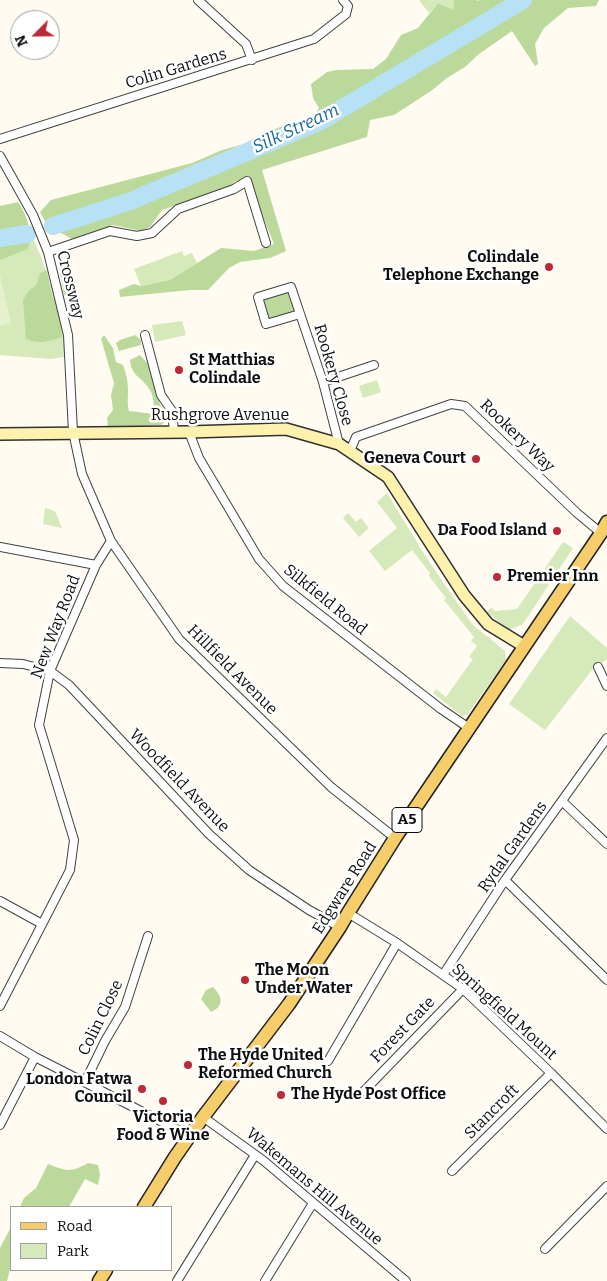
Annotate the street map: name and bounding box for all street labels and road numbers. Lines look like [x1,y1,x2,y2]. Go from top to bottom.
street label: Colin Gardens [123,44,229,94]
street label: Crossway [52,249,88,321]
street label: Rookery Close [309,322,357,428]
street label: Rookery Way [476,396,558,476]
street label: Rushgrove Avenue [151,406,289,426]
street label: Silkfield Road [280,561,370,639]
street label: New Way Road [27,572,85,682]
street label: Hillfield Avenue [183,621,281,719]
street label: Woodfield Avenue [125,725,233,837]
street label: Rydal Gardens [474,798,552,896]
road number: A5 [392,808,422,832]
street label: Edgware Road [309,838,381,938]
street label: Springfield Mount [448,960,560,1064]
street label: Colin Close [74,977,128,1059]
street label: Forest Gate [367,993,439,1067]
street label: Stancroft [461,1081,523,1143]
street label: Wakemans Hill Avenue [242,1124,386,1250]

